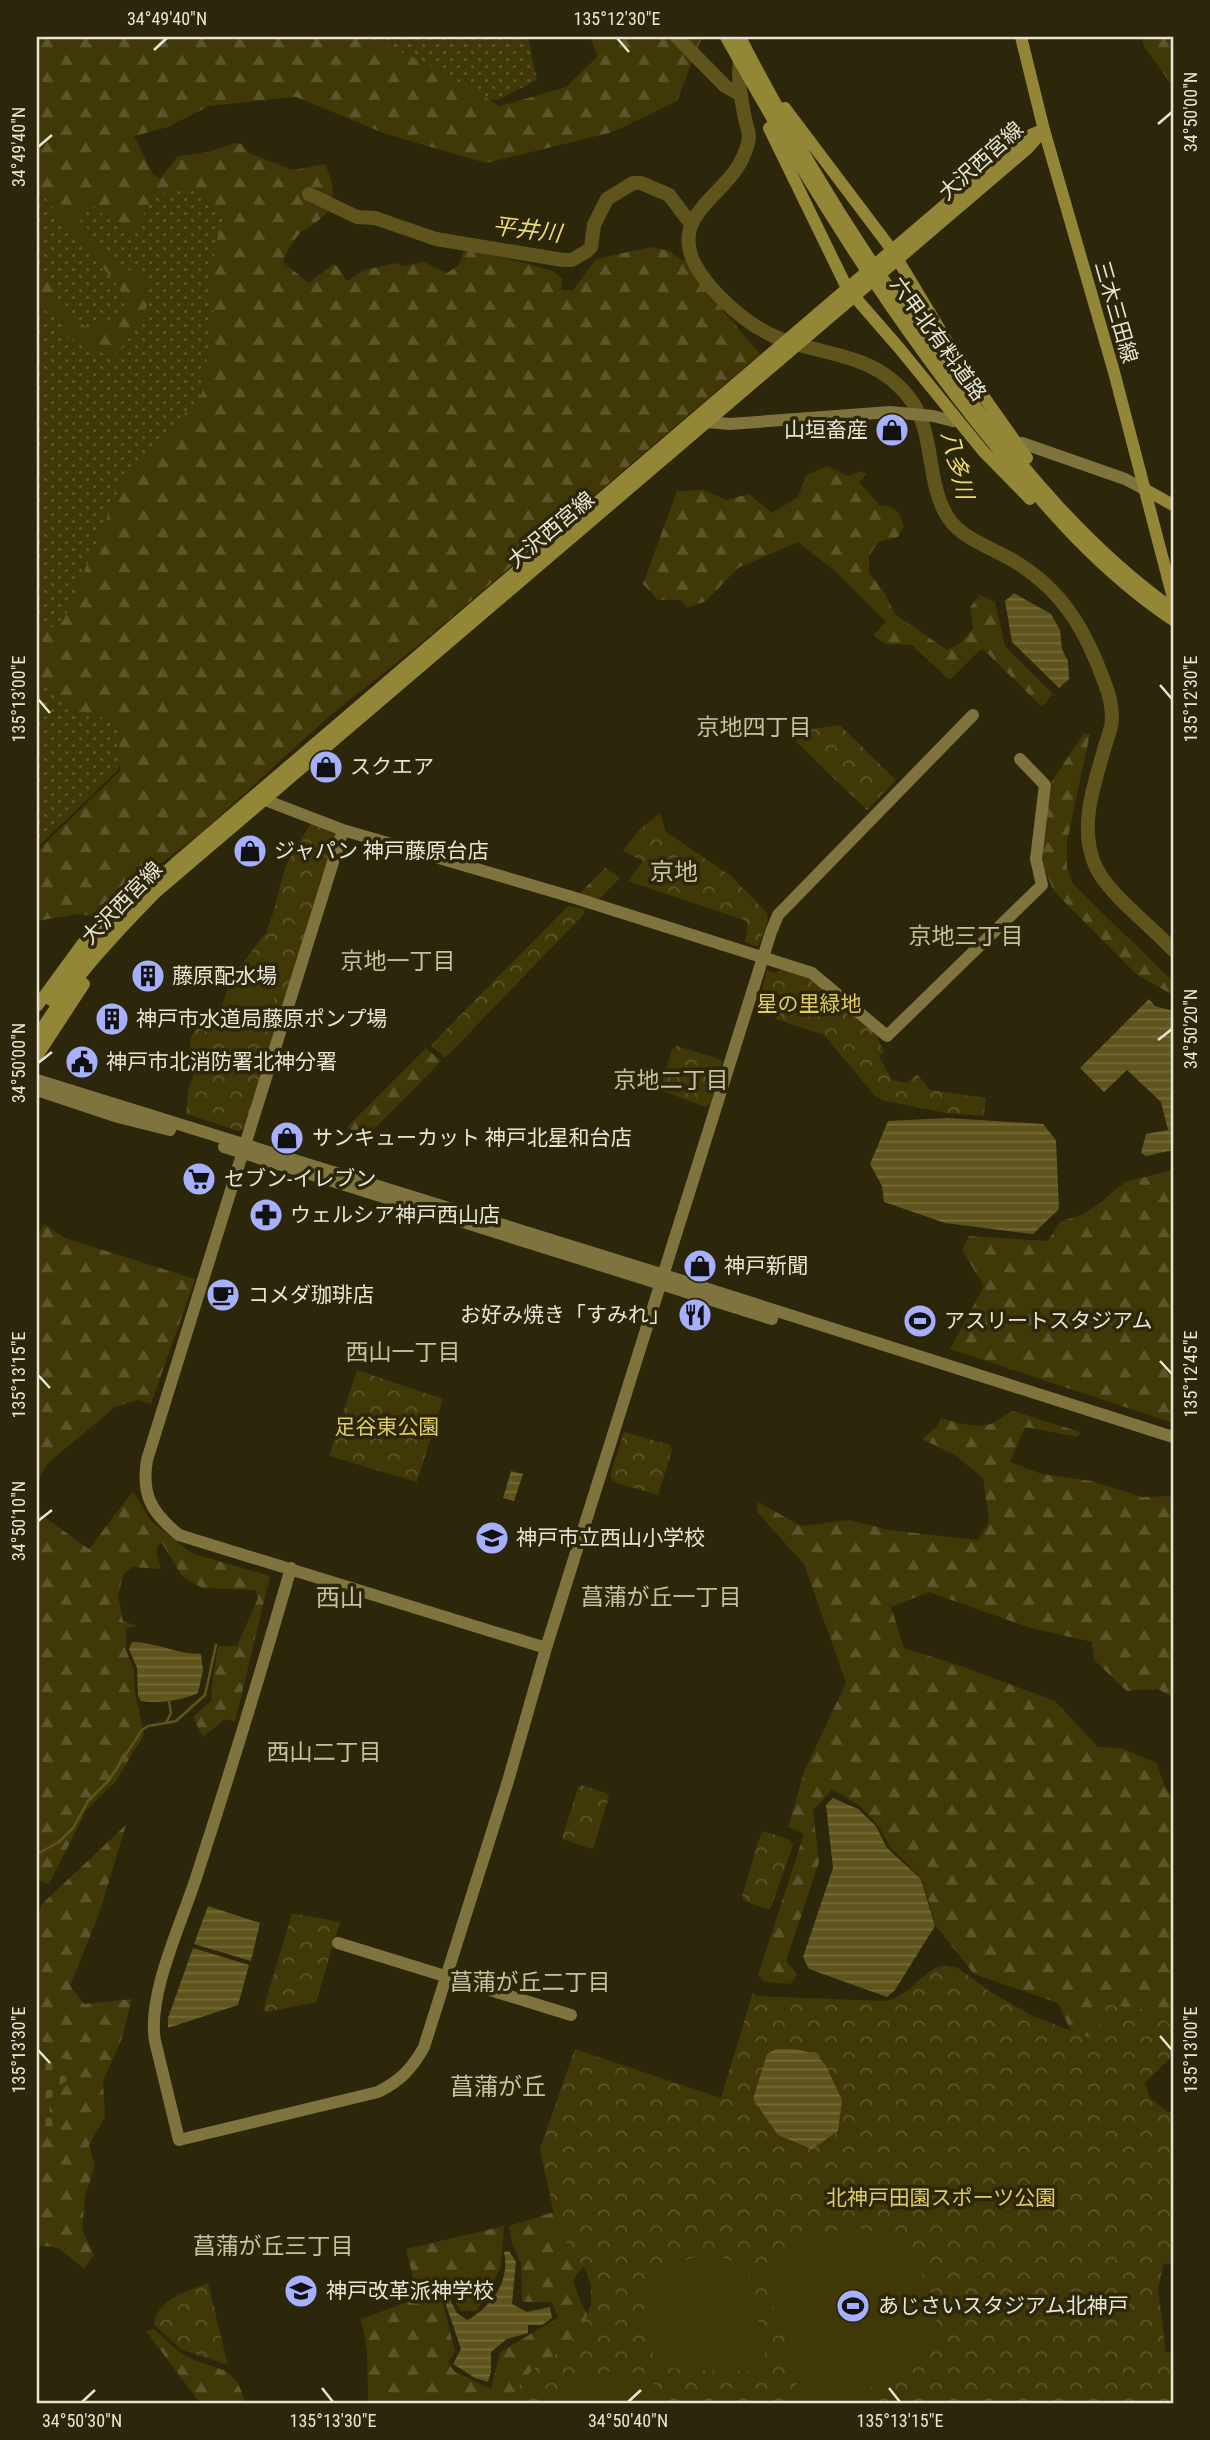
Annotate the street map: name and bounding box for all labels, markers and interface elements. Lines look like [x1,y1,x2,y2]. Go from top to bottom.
text: 34°49'40"N [127,8,207,29]
text: 135°12'30"E [574,8,660,29]
text: 34°50'00"N [1180,72,1201,152]
text: 34°49'40"N [8,107,29,187]
street label: 大沢西宮線 [934,117,1028,205]
water label: 平井川 [491,212,566,248]
street label: 三木三田線 [1090,258,1142,366]
street label: 六甲北有料道路 [885,272,991,406]
shop icon: 山垣畜産 [873,411,911,449]
place label: 山垣畜産 [784,418,868,442]
water label: 八多川 [936,428,979,505]
street label: 大沢西宮線 [503,487,599,573]
text: 135°13'00"E [8,656,29,742]
text: 135°12'30"E [1180,656,1201,742]
district label: 京地四丁目 [697,714,812,741]
shop icon: スクエア [307,748,345,786]
place label: スクエア [350,755,434,779]
shop icon: ジャパン 神戸藤原台店 [231,832,269,870]
place label: ジャパン 神戸藤原台店 [274,839,489,863]
street label: 大沢西宮線 [77,857,167,949]
district label: 京地 [650,858,698,886]
district label: 京地三丁目 [909,923,1024,950]
district label: 京地一丁目 [341,948,456,975]
building icon: 藤原配水場 [129,957,167,995]
place label: 藤原配水場 [172,964,277,988]
text: 34°50'20"N [1180,989,1201,1069]
park label: 星の里緑地 [757,992,862,1016]
building icon: 神戸市水道局藤原ポンプ場 [93,1000,131,1038]
place label: 神戸市水道局藤原ポンプ場 [136,1007,387,1031]
text: 34°50'00"N [8,1023,29,1103]
public building icon: 神戸市北消防署北神分署 [63,1043,101,1081]
place label: 神戸市北消防署北神分署 [106,1050,337,1074]
district label: 京地二丁目 [614,1067,729,1094]
shop icon: サンキューカット 神戸北星和台店 [268,1119,306,1157]
place label: サンキューカット 神戸北星和台店 [312,1126,632,1150]
supermarket icon: セブン-イレブン [180,1160,218,1198]
place label: セブン-イレブン [224,1167,376,1191]
pharmacy icon: ウェルシア神戸西山店 [247,1196,285,1234]
place label: ウェルシア神戸西山店 [290,1203,500,1227]
shop icon: 神戸新聞 [681,1247,719,1285]
place label: 神戸新聞 [724,1254,808,1278]
cafe icon: コメダ珈琲店 [204,1276,242,1314]
place label: コメダ珈琲店 [248,1283,374,1307]
restaurant icon: お好み焼き「すみれ」 [676,1296,714,1334]
sports icon: アスリートスタジアム [901,1302,939,1340]
place label: お好み焼き「すみれ」 [460,1303,670,1327]
place label: アスリートスタジアム [944,1309,1153,1333]
text: 135°12'45"E [1180,1331,1201,1417]
text: 135°13'15"E [8,1332,29,1418]
district label: 西山一丁目 [346,1339,461,1366]
park label: 足谷東公園 [335,1415,440,1439]
text: 34°50'10"N [8,1481,29,1561]
school or university icon: 神戸市立西山小学校 [473,1519,511,1557]
place label: 神戸市立西山小学校 [516,1526,705,1550]
district label: 西山 [316,1584,364,1612]
district label: 菖蒲が丘一丁目 [581,1584,742,1611]
district label: 西山二丁目 [267,1739,382,1766]
district label: 菖蒲が丘二丁目 [450,1969,611,1996]
text: 135°13'30"E [8,2007,29,2093]
text: 135°13'00"E [1180,2007,1201,2093]
district label: 菖蒲が丘 [450,2073,546,2101]
park label: 北神戸田園スポーツ公園 [826,2186,1056,2210]
district label: 菖蒲が丘三丁目 [193,2233,354,2260]
school or university icon: 神戸改革派神学校 [282,2272,320,2310]
place label: 神戸改革派神学校 [326,2279,494,2303]
sports icon: あじさいスタジアム北神戸 [834,2287,872,2325]
place label: あじさいスタジアム北神戸 [878,2294,1129,2318]
text: 34°50'30"N [42,2410,122,2431]
text: 135°13'30"E [290,2410,376,2431]
text: 34°50'40"N [588,2410,668,2431]
text: 135°13'15"E [857,2410,943,2431]

